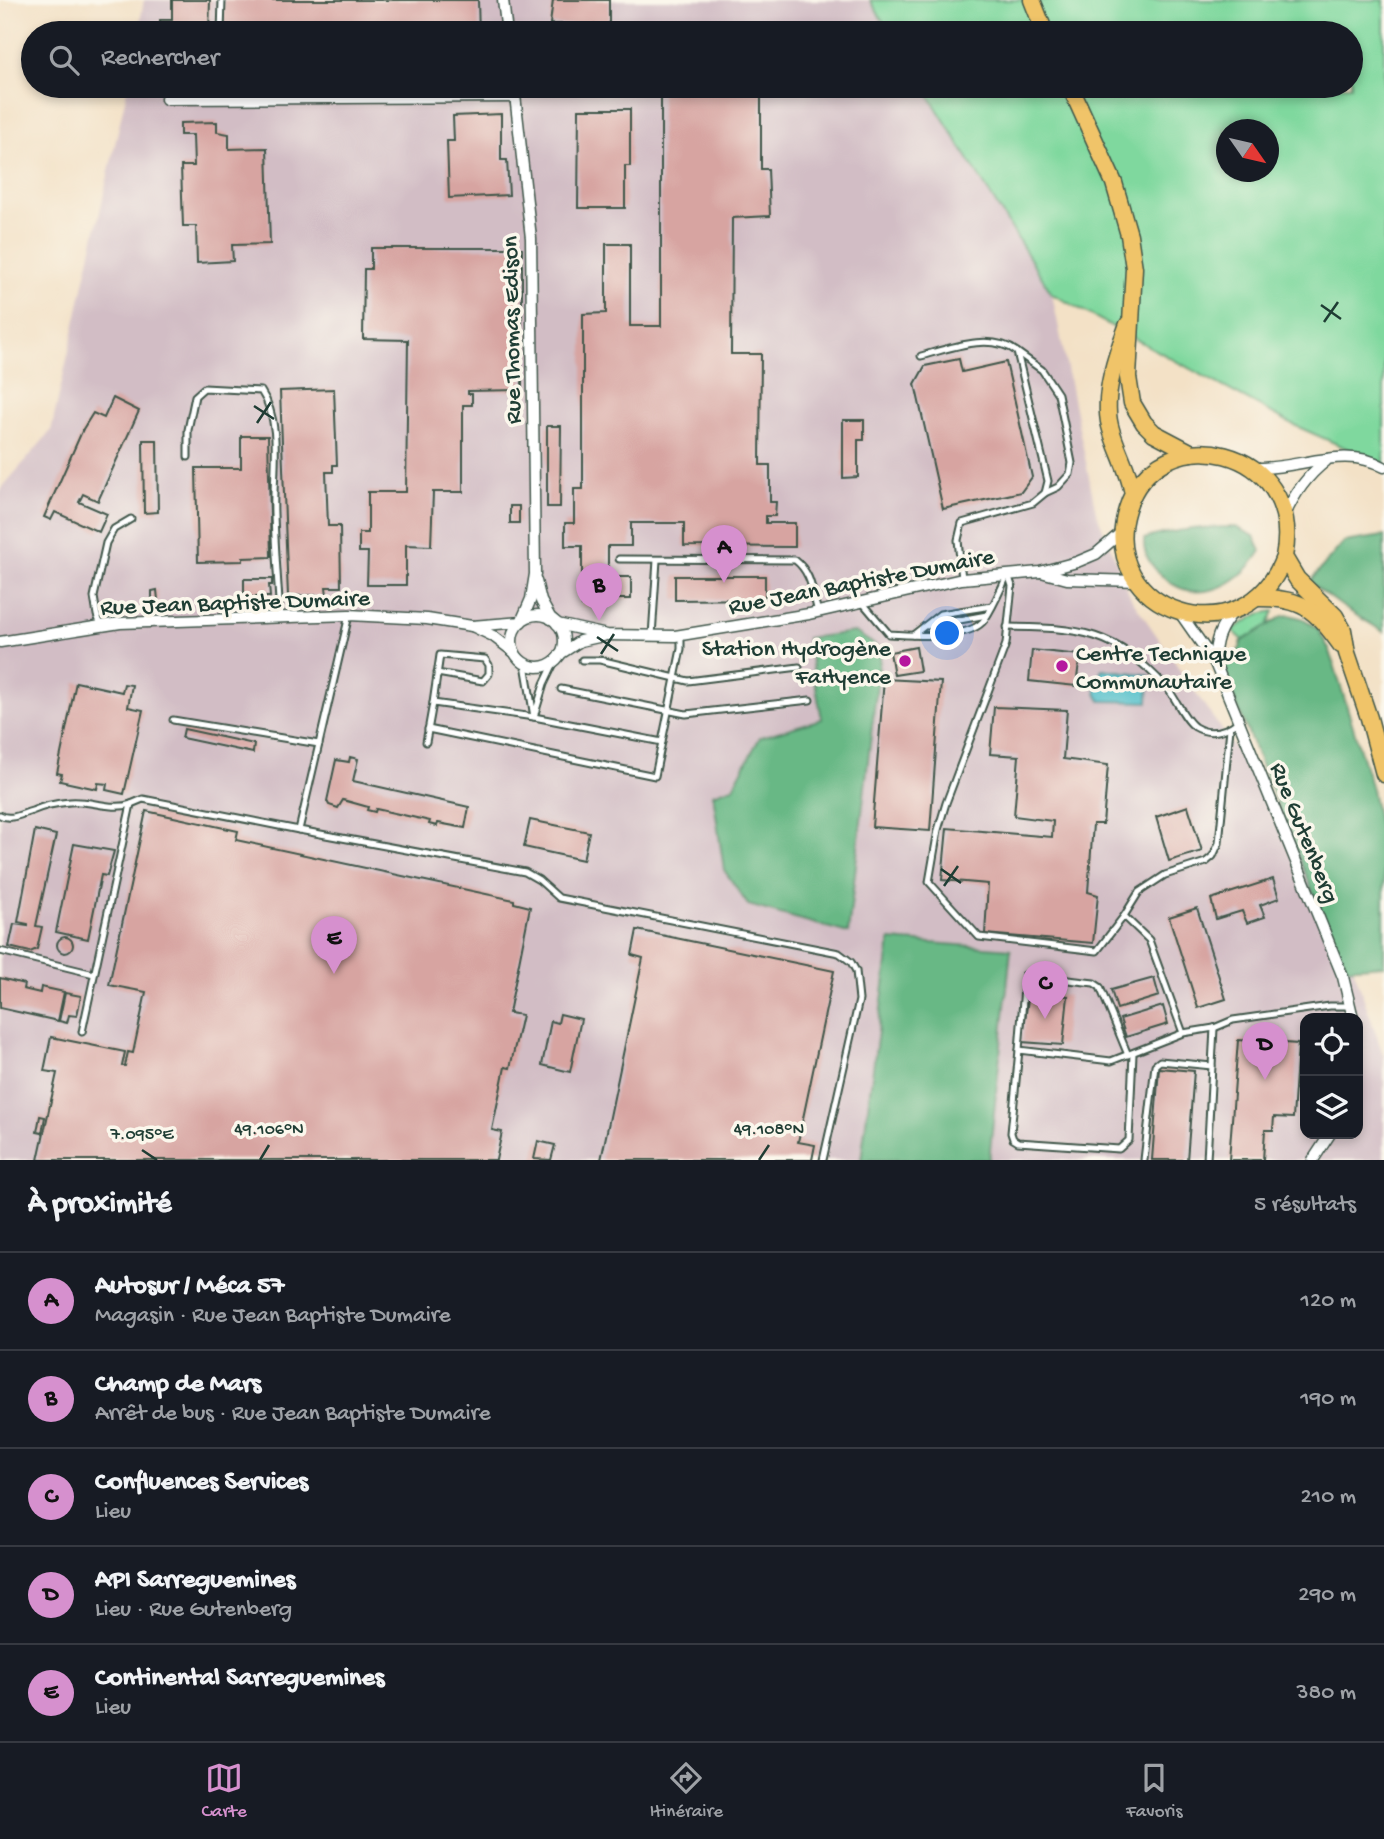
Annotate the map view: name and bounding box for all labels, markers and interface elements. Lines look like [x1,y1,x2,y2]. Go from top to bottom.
search box [21,21,1363,98]
icon: search [45,41,83,79]
text: Rechercher [101,44,219,75]
north arrow [1216,119,1279,182]
street label: Rue Thomas Edison [497,235,530,424]
pin: A [701,525,747,583]
street label: Rue Jean Baptiste Dumaire [726,543,997,623]
pin: B [576,563,622,621]
street label: Rue Jean Baptiste Dumaire [100,585,371,624]
your location [930,616,964,650]
place label: Station Hydrogène FaHyence [702,636,892,693]
place label: Centre Technique Communautaire [1076,641,1247,698]
marker: Station Hydrogène FaHyence [897,653,913,669]
marker: Centre Technique Communautaire [1054,658,1070,674]
street label: Rue Gutenberg [1261,759,1344,908]
pin: E [311,916,357,974]
pin: C [1022,961,1068,1019]
map controls [1300,1013,1363,1139]
button: locate [1300,1013,1363,1076]
pin: D [1242,1022,1288,1080]
button: layers [1300,1076,1363,1139]
text: 49.106°N [234,1120,304,1141]
text: 49.108°N [734,1120,804,1141]
text: 7.095°E [109,1125,174,1146]
text: À proximité [28,1188,172,1223]
text: 5 résultats [1254,1192,1356,1219]
text: Autosur / Méca 57 [95,1272,284,1303]
text: A [44,1288,58,1315]
text: 120 m [1301,1288,1356,1315]
text: Magasin · Rue Jean Baptiste Dumaire [95,1303,451,1330]
text: Champ de Mars [95,1370,261,1401]
text: B [45,1386,57,1413]
text: 190 m [1300,1386,1356,1413]
text: Arrêt de bus · Rue Jean Baptiste Dumaire [95,1401,491,1428]
text: Confluences Services [95,1468,308,1499]
text: C [45,1484,57,1511]
text: 210 m [1301,1484,1356,1511]
text: Lieu [95,1499,131,1526]
text: API Sarreguemines [95,1566,295,1597]
text: D [44,1582,59,1609]
text: 290 m [1298,1582,1356,1609]
text: Lieu · Rue Gutenberg [95,1597,292,1624]
text: Continental Sarreguemines [95,1664,384,1695]
text: E [44,1680,58,1707]
text: 380 m [1297,1680,1356,1707]
text: Lieu [95,1695,131,1722]
tab: Carte [202,1759,247,1824]
tab: Itinéraire [650,1759,723,1824]
tab: Favoris [1126,1759,1182,1824]

